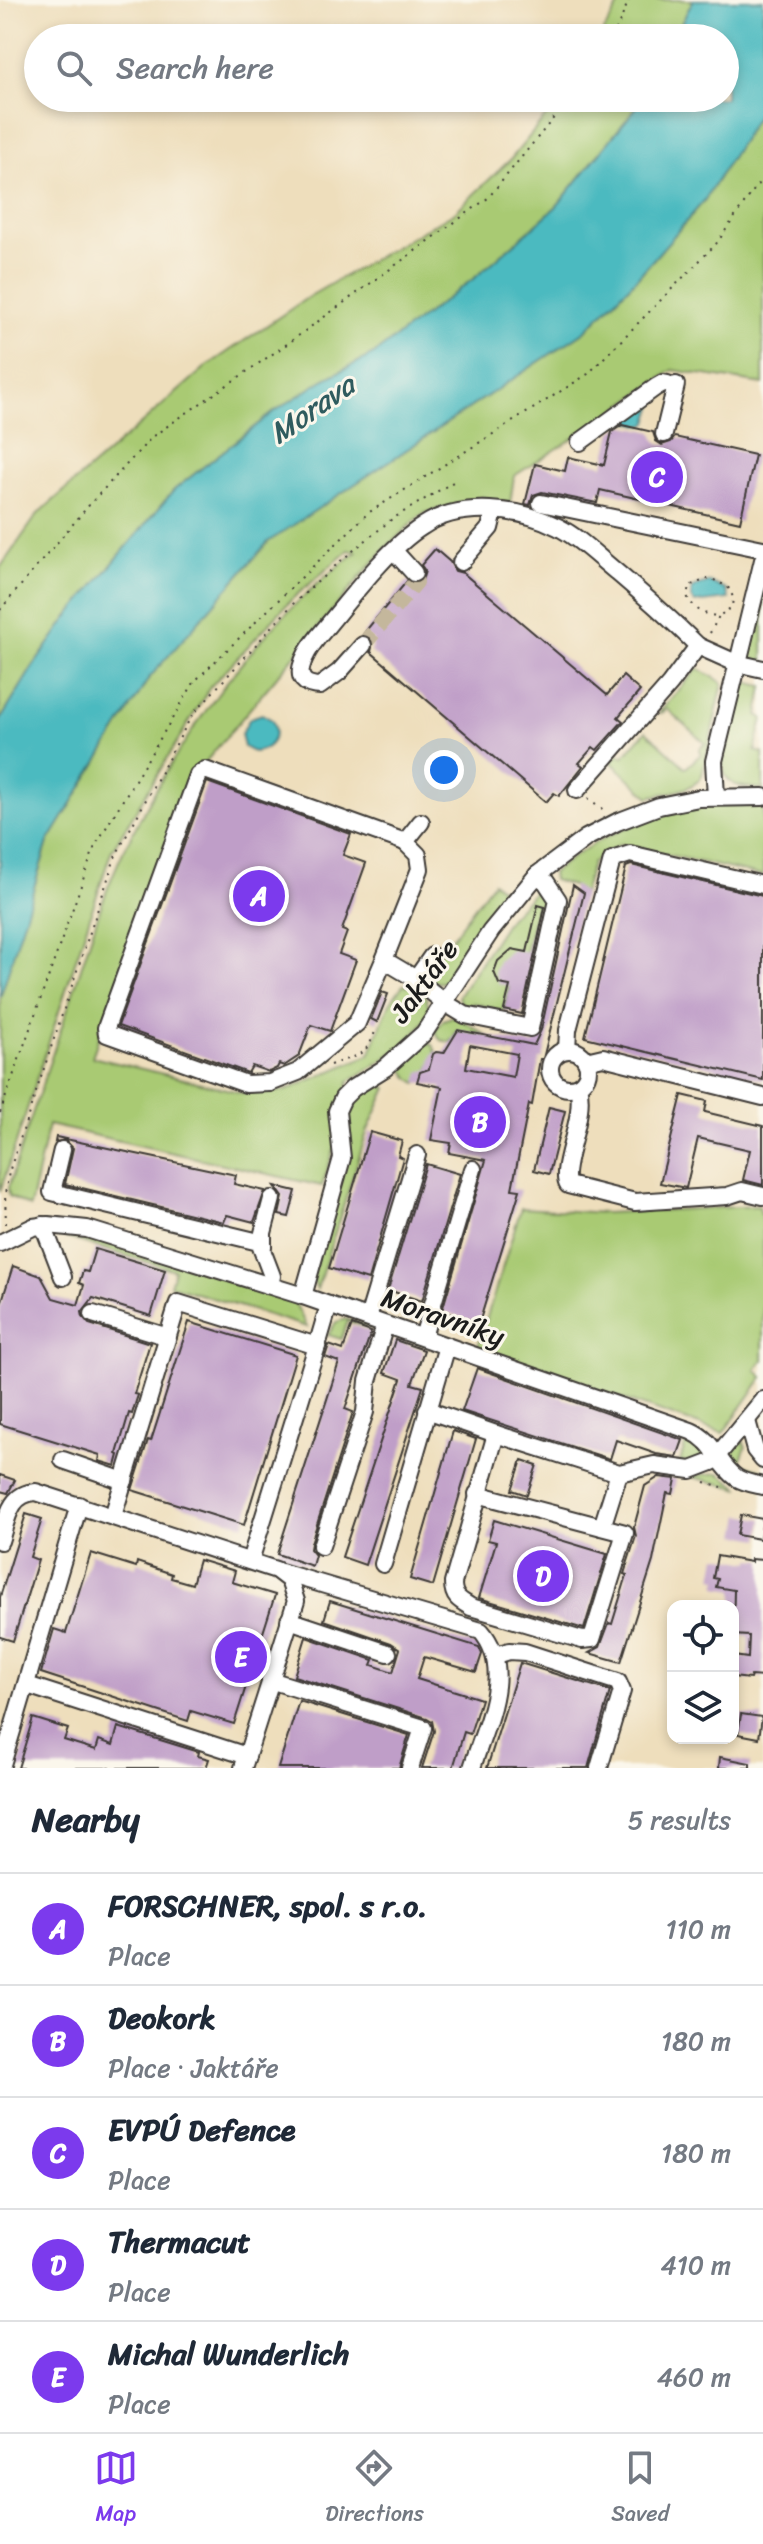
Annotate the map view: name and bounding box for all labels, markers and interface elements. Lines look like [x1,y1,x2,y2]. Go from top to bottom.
search box [24,24,739,112]
text: Search here [116,41,274,95]
icon: search [52,46,96,90]
water label: Morava [257,358,369,459]
pin: C [631,447,683,507]
your location [424,750,464,790]
pin: A [233,866,285,926]
street label: Jaktáře [376,928,472,1034]
pin: B [454,1092,506,1152]
street label: Moravníky [375,1273,512,1361]
pin: D [517,1546,569,1606]
map controls [667,1600,739,1744]
button: locate [667,1600,739,1672]
pin: E [215,1627,267,1687]
button: layers [667,1672,739,1744]
text: Nearby [32,1790,140,1850]
text: 5 results [628,1797,731,1843]
text: FORSCHNER, spol. s r.o. [108,1879,427,1933]
text: A [49,1906,67,1952]
text: 110 m [666,1906,731,1952]
text: Place [108,1933,171,1979]
text: Deokork [108,1991,216,2045]
text: B [50,2018,66,2064]
text: 180 m [661,2018,731,2064]
text: Place · Jaktáře [108,2045,279,2091]
text: EVPÚ Defence [108,2103,295,2157]
text: C [50,2130,66,2176]
text: 180 m [661,2130,731,2176]
text: Place [108,2157,171,2203]
text: Thermacut [108,2215,250,2269]
text: D [50,2242,66,2288]
text: 410 m [660,2242,731,2288]
text: Place [108,2269,171,2315]
text: Michal Wunderlich [108,2327,349,2381]
text: E [51,2354,65,2400]
text: 460 m [657,2354,731,2400]
text: Place [108,2381,171,2427]
tab: Map [94,2446,138,2533]
tab: Directions [325,2446,424,2533]
tab: Saved [611,2446,669,2533]

